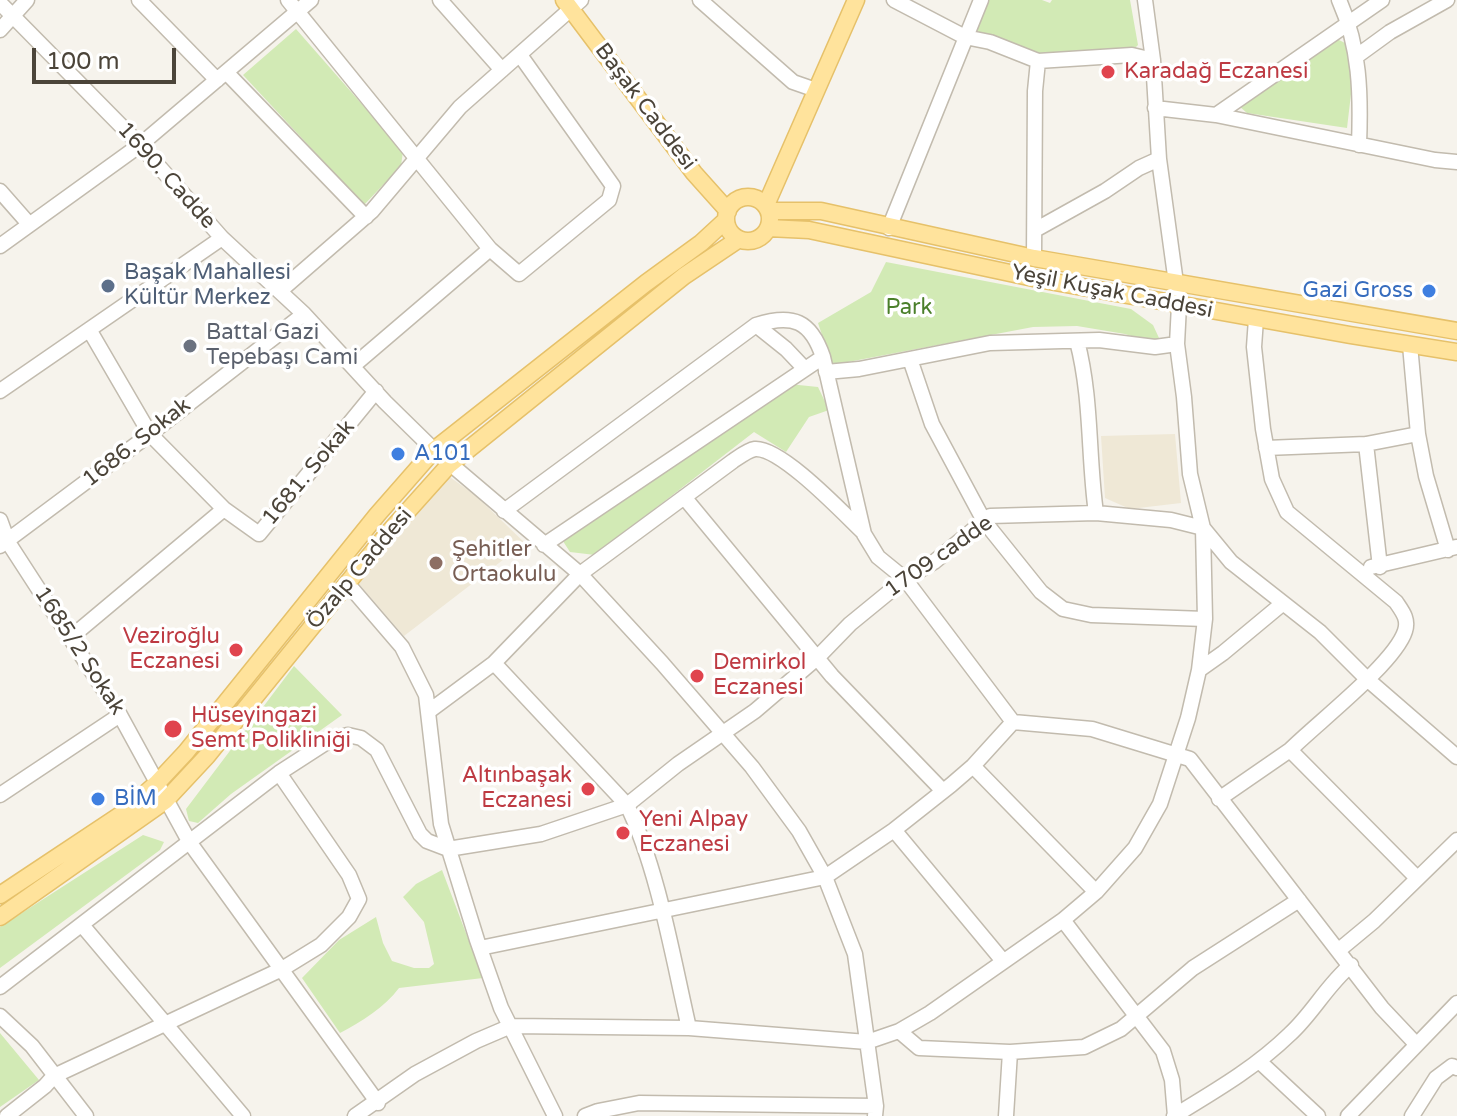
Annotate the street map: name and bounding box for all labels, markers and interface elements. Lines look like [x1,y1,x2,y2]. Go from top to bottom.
scale bar [36,32,180,82]
street label: Başak Caddesi [589,38,701,176]
text: 100 m [46,47,120,76]
place label: Karadağ Eczanesi [1124,59,1308,85]
marker: Karadağ Eczanesi [1099,63,1117,81]
street label: 1690. Cadde [111,117,221,235]
place label: Başak Mahallesi Kültür Merkez [124,260,291,312]
street label: Yeşil Kuşak Caddesi [1009,260,1215,324]
marker: Başak Mahallesi Kültür Merkez [99,277,117,295]
place label: Gazi Gross [1303,278,1413,304]
marker: Gazi Gross [1420,282,1438,300]
park label: Park [886,295,932,321]
place label: Battal Gazi Tepebaşı Cami [206,320,358,372]
marker: Battal Gazi Tepebaşı Cami [181,337,199,355]
street label: 1686. Sokak [78,393,196,493]
street label: 1681. Sokak [257,415,361,531]
place label: A101 [414,441,472,467]
marker: A101 [389,445,407,463]
street label: Özalp Caddesi [302,503,418,635]
street label: 1709 cadde [880,510,998,604]
place label: Şehitler Ortaokulu [452,537,556,588]
marker: Şehitler Ortaokulu [427,554,445,572]
street label: 1685/2 Sokak [28,582,130,720]
place label: Veziroğlu Eczanesi [123,624,220,676]
marker: Veziroğlu Eczanesi [227,641,245,659]
place label: Demirkol Eczanesi [713,650,806,702]
marker: Demirkol Eczanesi [688,667,706,685]
place label: Hüseyingazi Semt Polikliniği [191,703,351,754]
marker: Hüseyingazi Semt Polikliniği [162,718,184,740]
place label: Altınbaşak Eczanesi [462,763,572,814]
marker: Altınbaşak Eczanesi [579,780,597,798]
place label: BİM [114,786,157,812]
marker: BİM [89,790,107,808]
place label: Yeni Alpay Eczanesi [639,807,748,858]
marker: Yeni Alpay Eczanesi [614,824,632,842]

